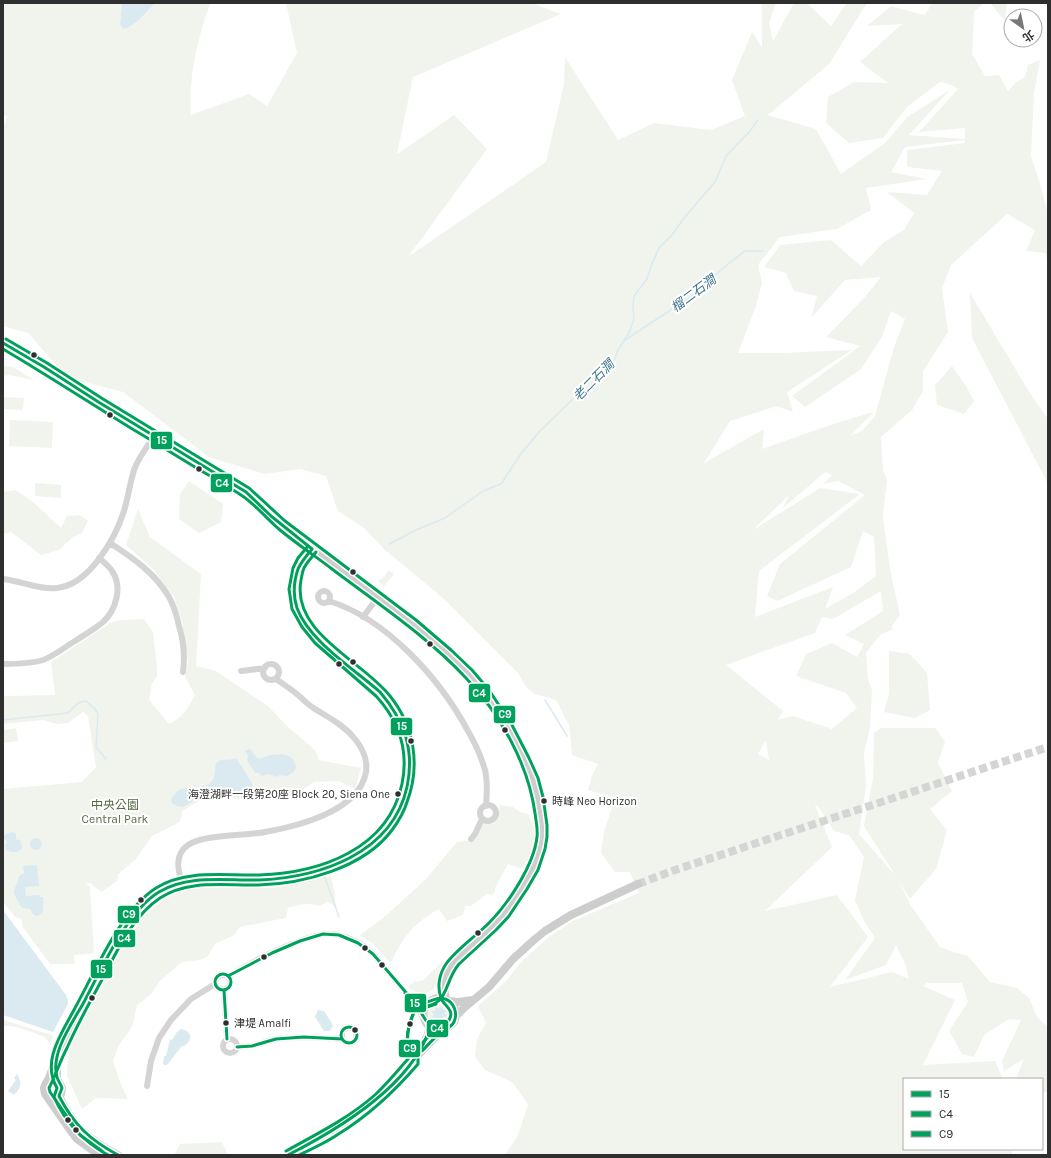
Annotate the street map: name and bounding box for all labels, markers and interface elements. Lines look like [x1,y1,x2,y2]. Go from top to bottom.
north arrow [1003,8,1043,48]
text: 北 [1020,28,1036,44]
water label: 榴二石澗 [668,271,720,315]
unlabelled marker [29,350,39,360]
water label: 老二石澗 [570,355,618,404]
unlabelled marker [105,410,115,420]
line badge: 15 [150,431,173,450]
text: 15 [157,434,167,447]
unlabelled marker [194,464,204,474]
line badge: C4 [210,473,233,493]
text: C4 [215,477,229,490]
unlabelled marker [348,567,358,577]
unlabelled marker [425,639,435,649]
unlabelled marker [348,657,358,667]
unlabelled marker [334,659,344,669]
line badge: C4 [468,683,491,703]
text: C4 [472,687,486,700]
line badge: C9 [493,705,516,724]
text: C9 [498,708,512,721]
line badge: 15 [390,717,413,736]
text: 15 [397,720,407,733]
unlabelled marker [500,725,510,735]
unlabelled marker [406,736,416,746]
place label: 海澄湖畔一段第20座 Block 20, Siena One [188,788,390,801]
marker: 海澄湖畔一段第20座 Block 20, Siena One [393,789,403,799]
place label: 時峰 Neo Horizon [552,795,637,808]
marker: 時峰 Neo Horizon [539,796,549,806]
park label: 中央公園 Central Park [82,798,149,826]
unlabelled marker [136,895,146,905]
line badge: C9 [117,905,140,924]
text: C9 [122,908,136,921]
unlabelled marker [473,928,483,938]
line badge: C4 [113,929,136,948]
text: C4 [117,932,131,945]
unlabelled marker [360,943,370,953]
unlabelled marker [259,952,269,962]
line badge: 15 [90,959,113,979]
unlabelled marker [377,960,387,970]
text: 15 [96,963,106,976]
unlabelled marker [87,993,97,1003]
line badge: 15 [404,993,427,1013]
text: 15 [410,997,420,1010]
place label: 津堤 Amalfi [234,1017,291,1030]
marker: 津堤 Amalfi [221,1018,231,1028]
unlabelled marker [405,1019,415,1029]
line badge: C4 [426,1019,449,1038]
text: C4 [430,1022,444,1035]
unlabelled marker [350,1025,360,1035]
line badge: C9 [398,1039,421,1058]
text: C9 [403,1042,417,1055]
legend [903,1078,1043,1150]
text: 15 [939,1087,950,1101]
text: C4 [939,1107,953,1121]
unlabelled marker [63,1115,73,1125]
unlabelled marker [71,1125,81,1135]
text: C9 [939,1127,953,1141]

